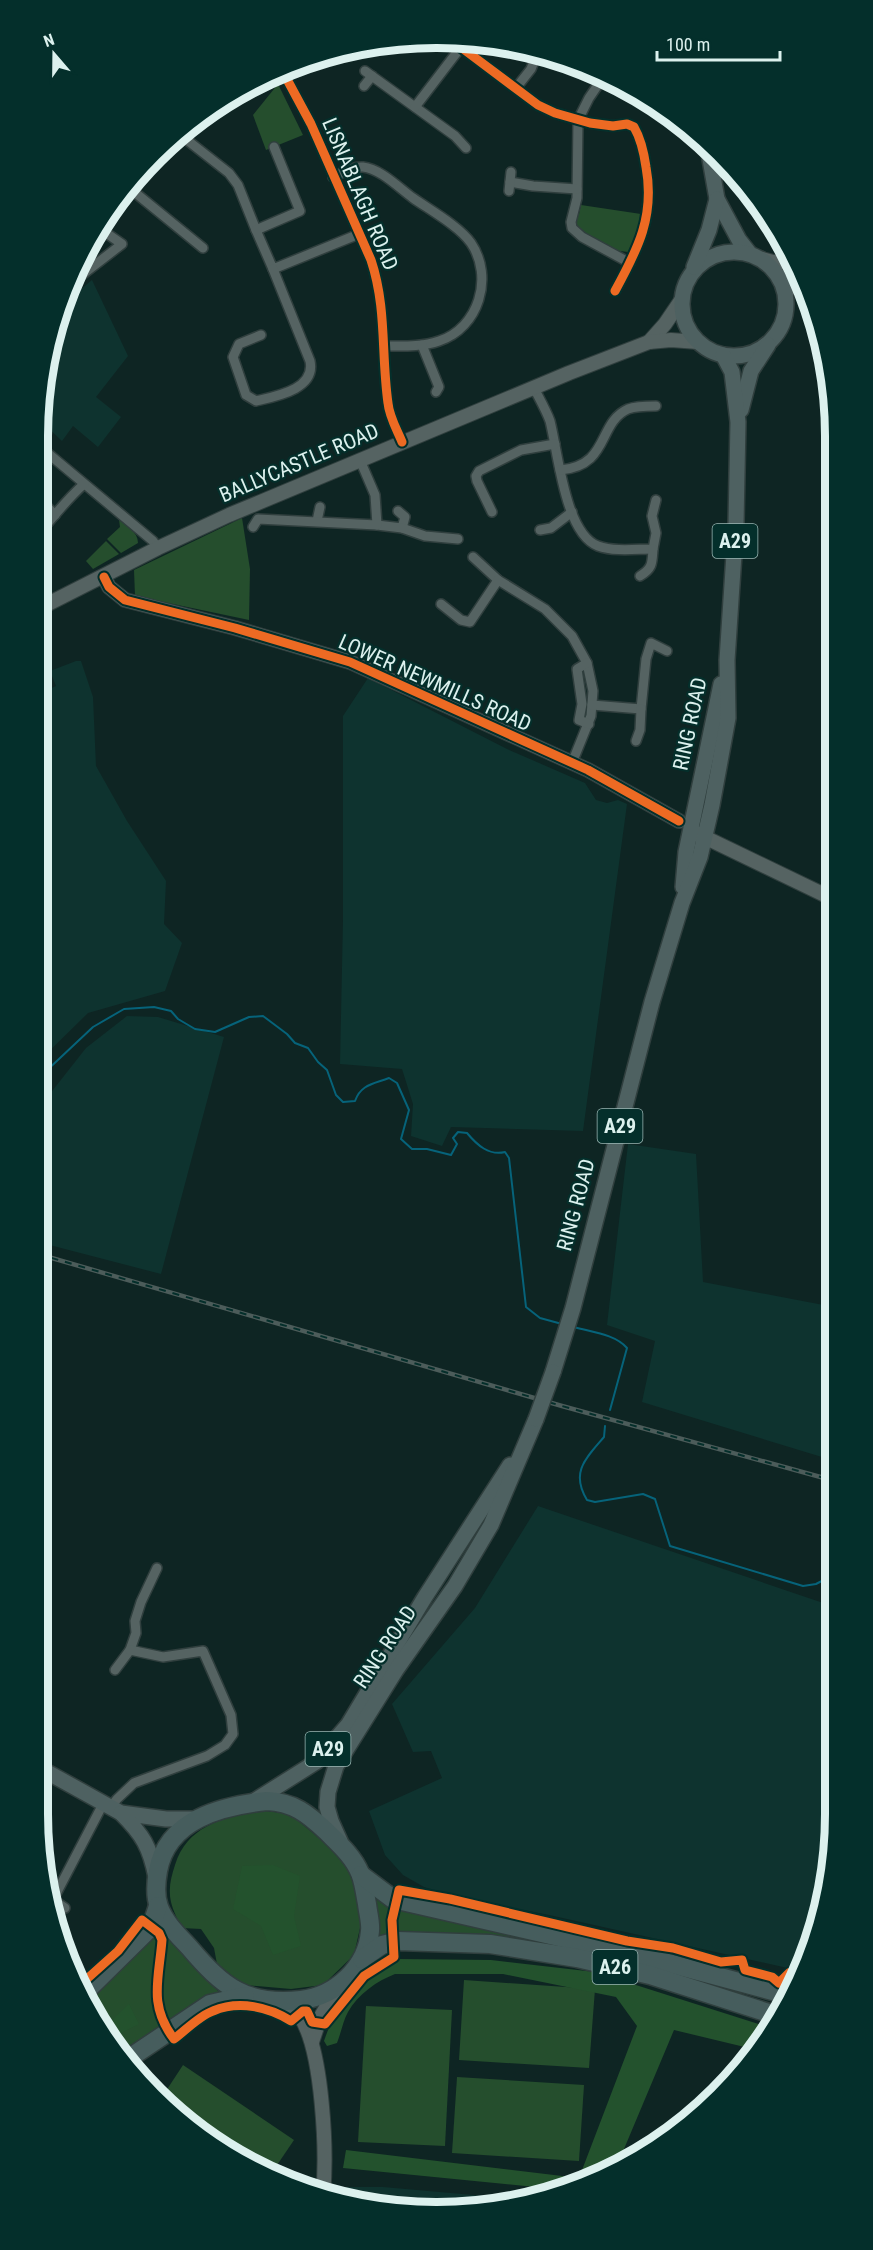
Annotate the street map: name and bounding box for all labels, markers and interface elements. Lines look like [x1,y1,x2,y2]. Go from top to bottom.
north arrow [24,24,84,84]
scale bar [657,24,780,62]
text: N [41,30,57,51]
text: 100 m [666,34,710,55]
street label: LISNABLAGH ROAD [317,114,403,274]
street label: BALLYCASTLE ROAD [216,419,382,507]
road number: A29 [712,524,758,558]
street label: LOWER NEWMILLS ROAD [335,630,535,736]
street label: RING ROAD [668,675,712,773]
road number: A29 [598,1109,642,1143]
street label: RING ROAD [552,1156,600,1254]
street label: RING ROAD [349,1601,421,1693]
road number: A29 [306,1732,350,1766]
road number: A26 [592,1950,638,1984]

